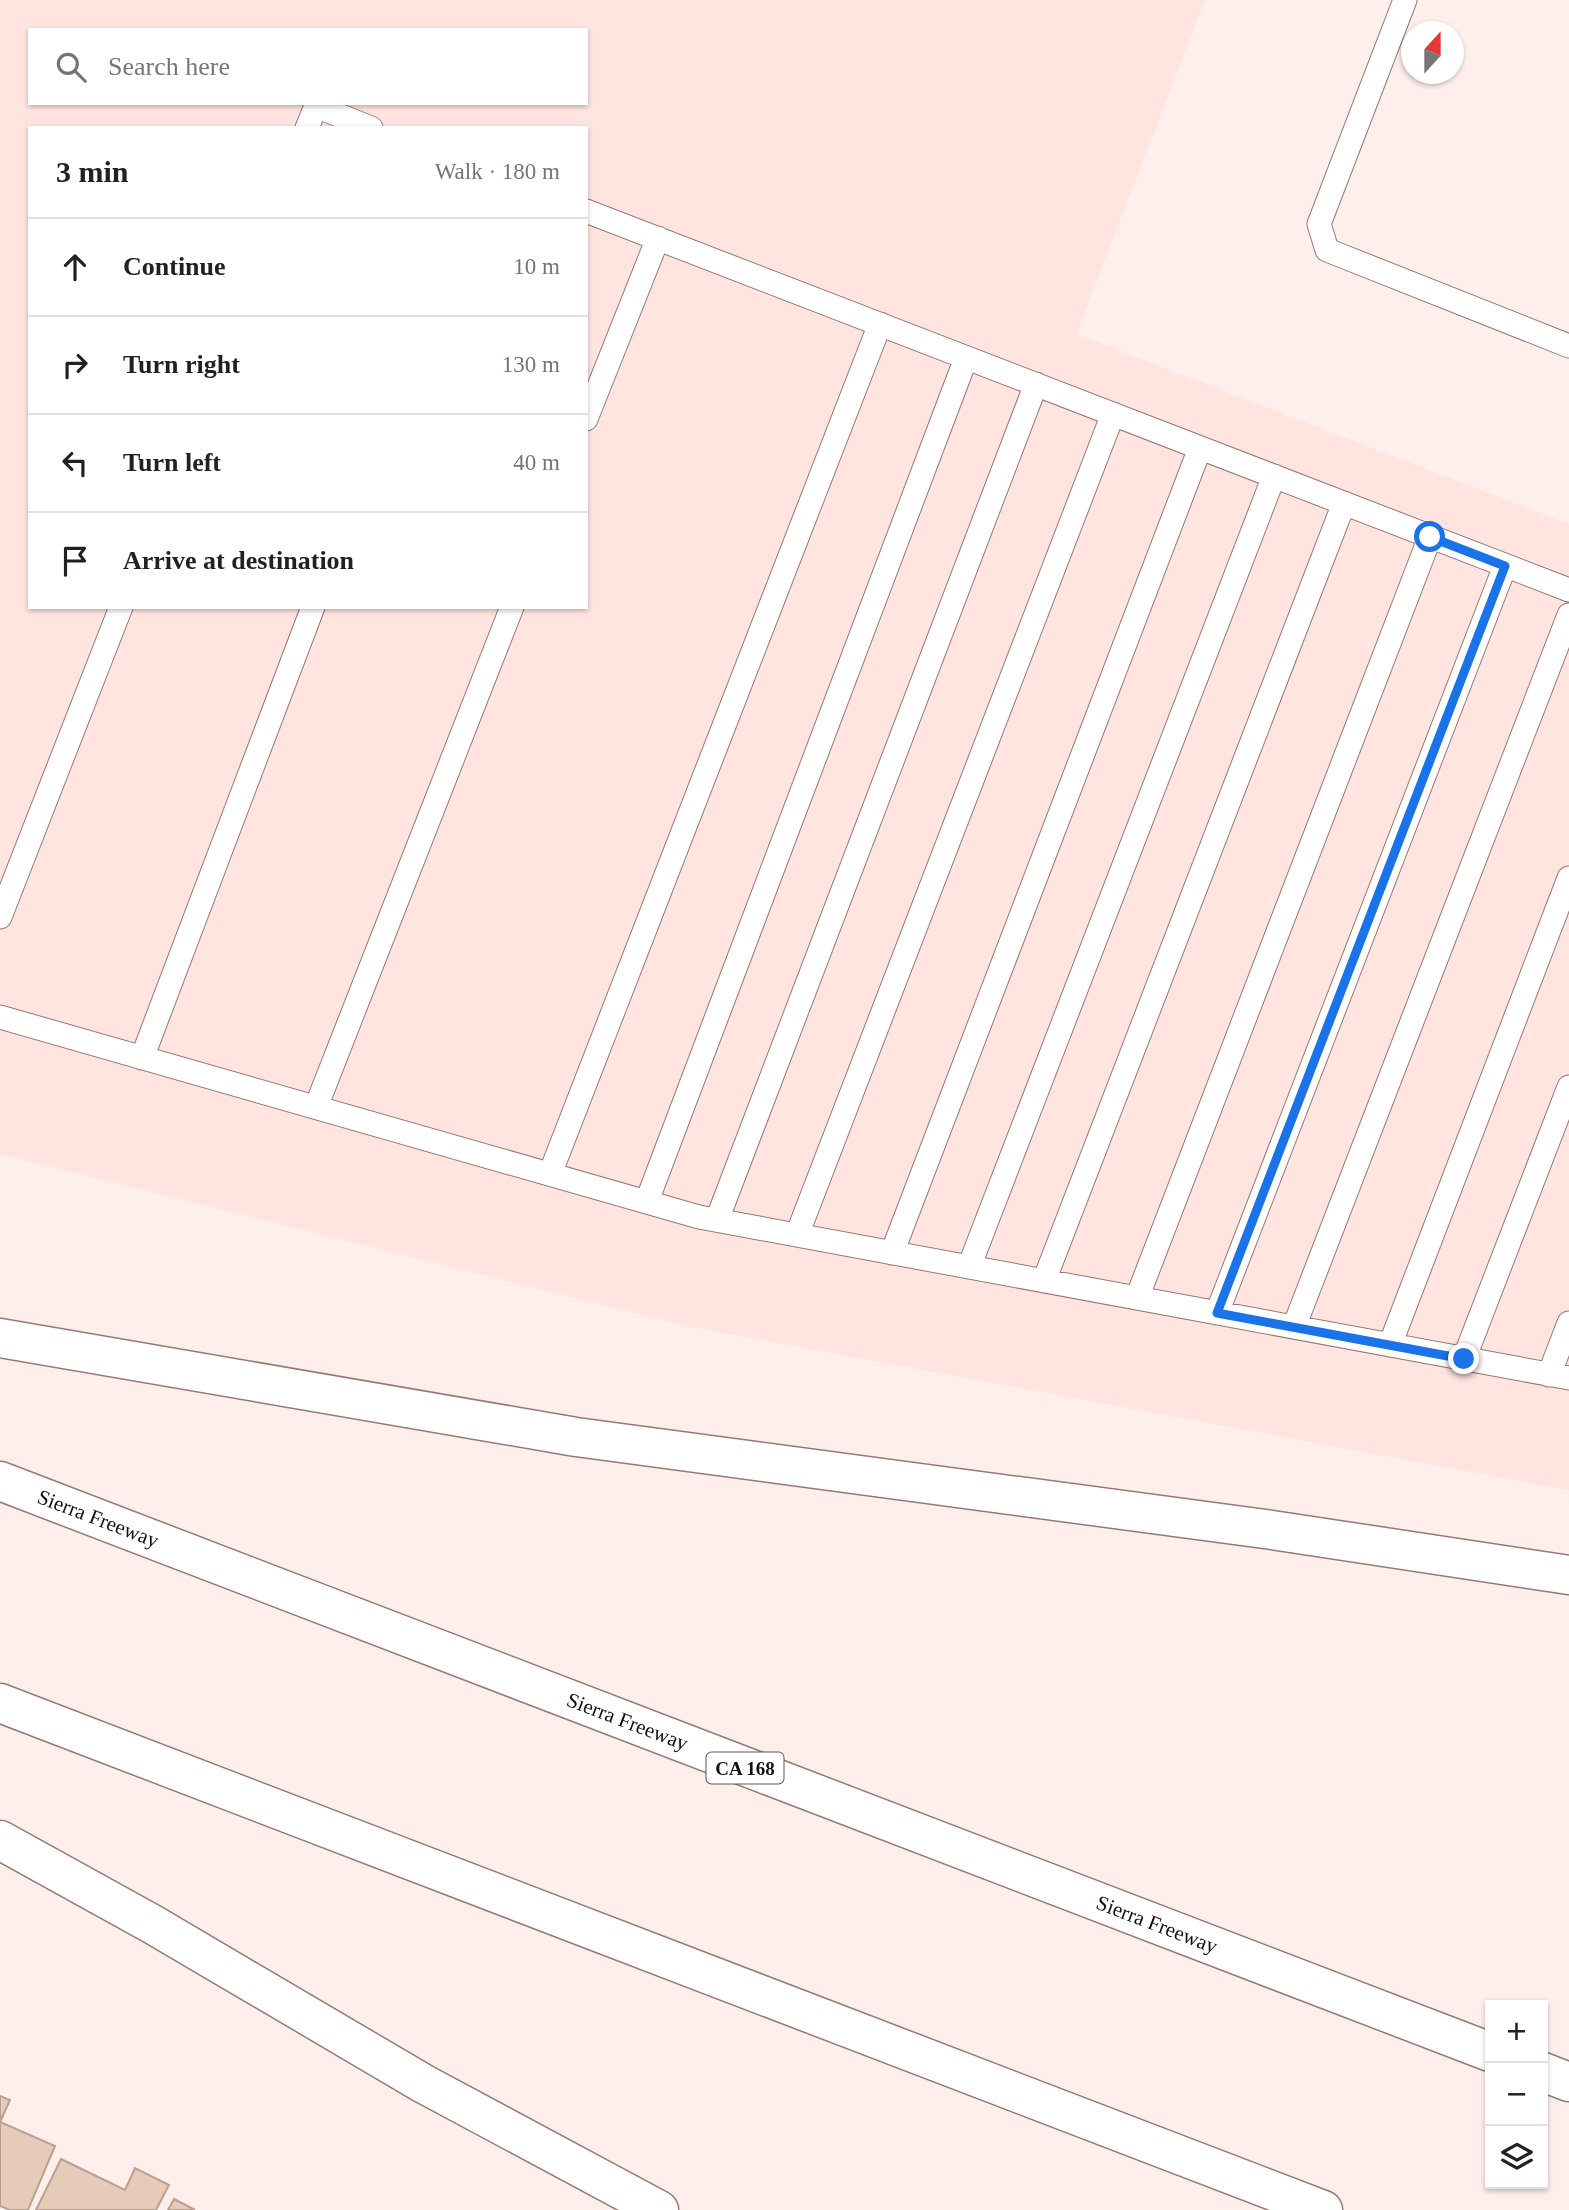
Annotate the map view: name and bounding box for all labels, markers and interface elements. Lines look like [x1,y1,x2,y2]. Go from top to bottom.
north arrow [1401,21,1464,84]
search box [28,28,588,105]
icon: search [52,48,90,86]
text: Search here [108,52,230,81]
text: 3 min [56,155,129,188]
text: Walk · 180 m [435,159,560,184]
icon: ahead [56,248,94,286]
text: Continue [123,252,226,281]
text: 10 m [513,254,560,279]
icon: right [56,346,94,384]
text: Turn right [123,350,240,379]
text: 130 m [502,352,560,377]
icon: left [56,444,94,482]
text: Turn left [123,448,221,477]
text: 40 m [513,450,560,475]
route start [1414,521,1445,552]
icon: arrive [56,542,94,580]
text: Arrive at destination [123,546,354,575]
route end [1448,1343,1479,1374]
street label: Sierra Freeway [34,1485,162,1553]
street label: Sierra Freeway [564,1687,692,1756]
road number: CA 168 [706,1752,784,1784]
street label: Sierra Freeway [1093,1890,1221,1959]
map controls [1485,2000,1548,2189]
button: + [1485,2000,1548,2063]
button: − [1485,2063,1548,2126]
button: layers [1485,2126,1548,2189]

